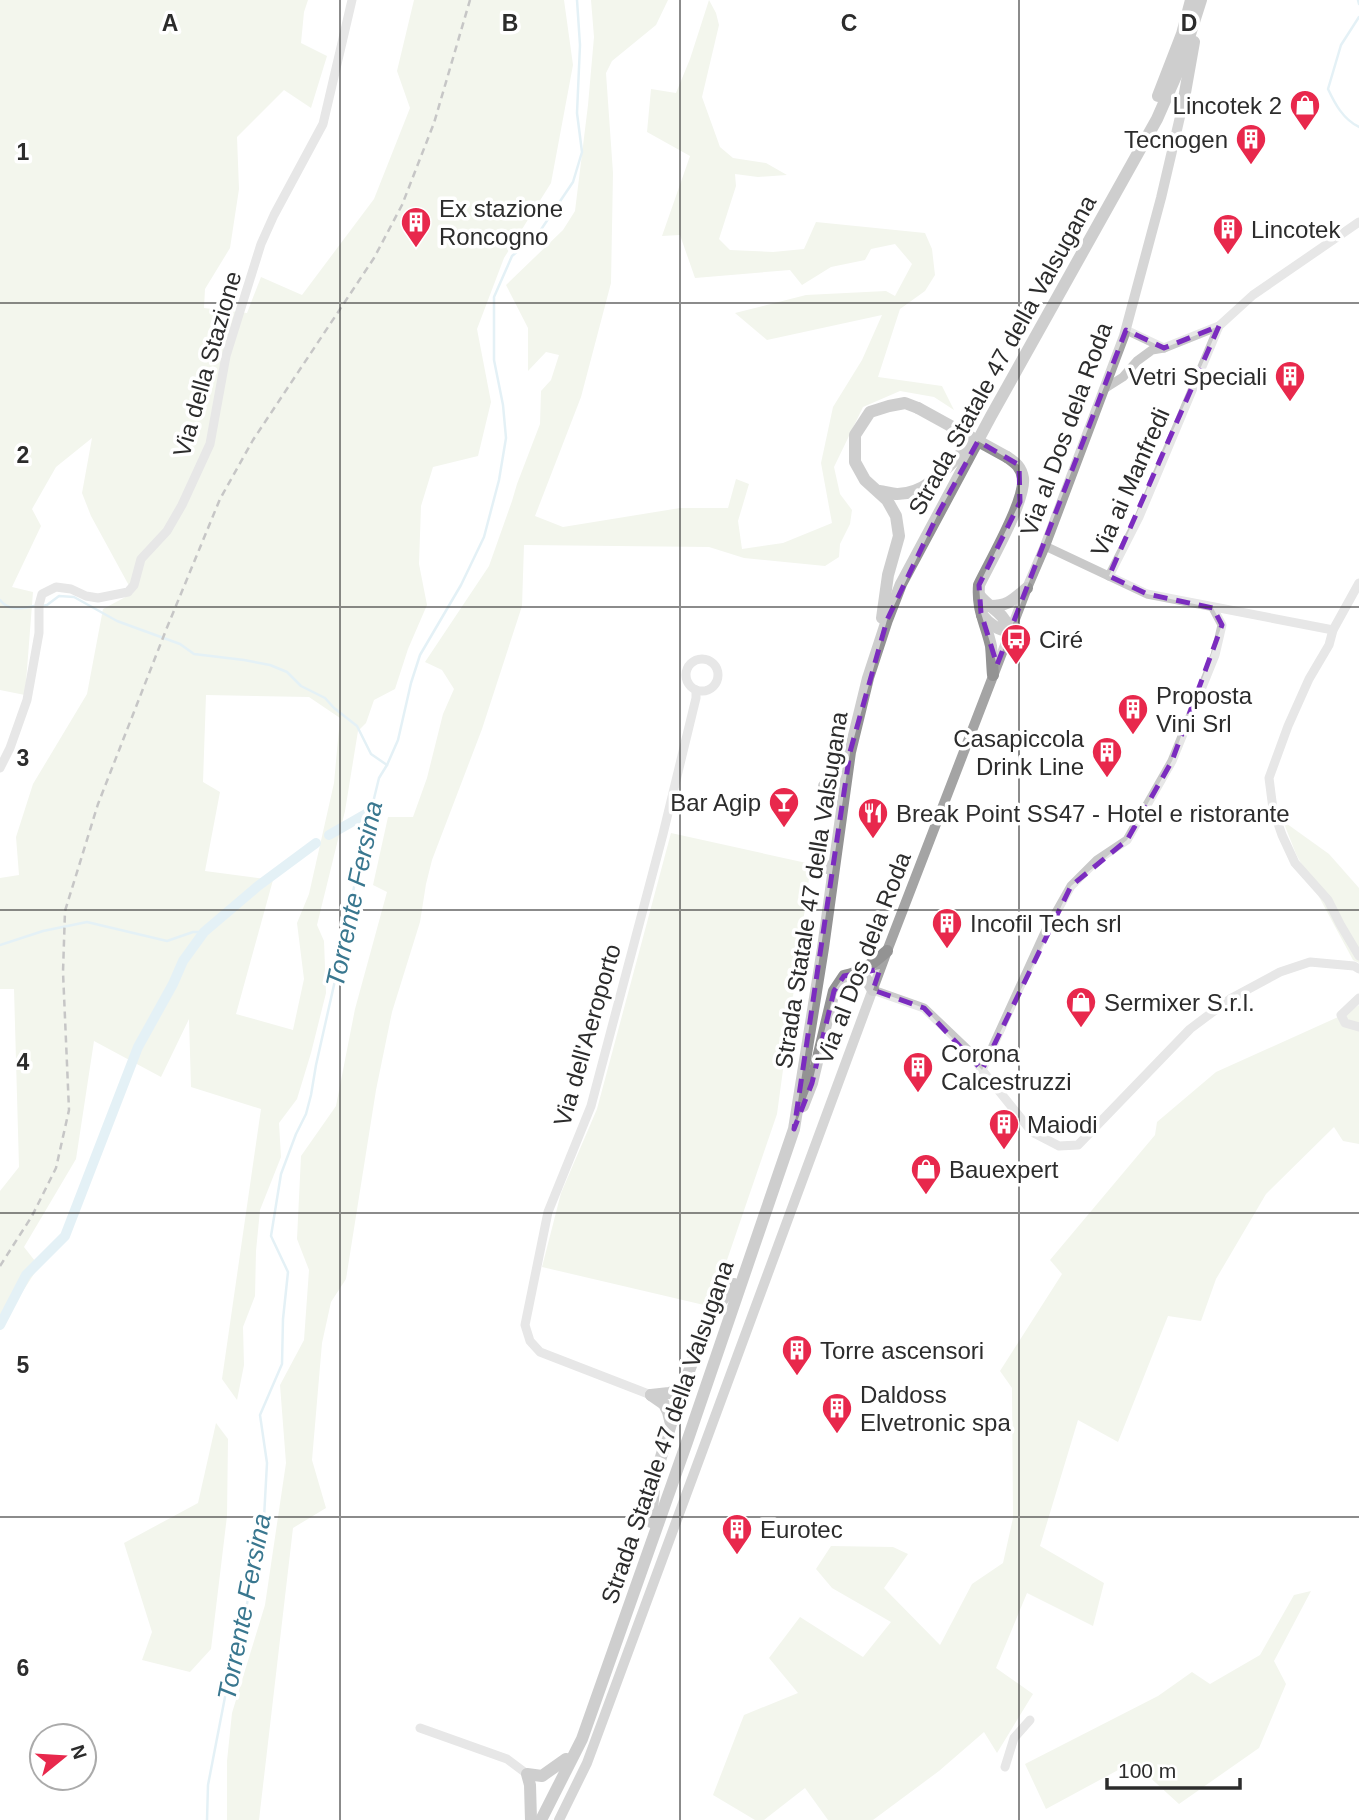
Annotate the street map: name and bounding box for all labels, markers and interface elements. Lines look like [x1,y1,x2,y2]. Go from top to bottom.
text: A [162,10,178,36]
text: B [502,10,518,36]
text: C [841,10,857,36]
text: D [1181,10,1197,36]
shop icon: Lincotek 2 [1288,88,1322,132]
place label: Lincotek 2 [1173,92,1282,119]
building icon: Tecnogen [1234,122,1268,166]
place label: Tecnogen [1124,126,1228,153]
text: 1 [17,139,30,165]
street label: Strada Statale 47 della Valsugana [903,190,1102,519]
place label: Ex stazione Roncogno [439,195,563,250]
building icon: Ex stazione Roncogno [399,205,433,249]
building icon: Lincotek [1211,212,1245,256]
place label: Lincotek [1251,216,1341,243]
street label: Via della Stazione [168,268,246,460]
street label: Via al Dos dela Roda [1015,318,1117,539]
building icon: Vetri Speciali [1273,359,1307,403]
place label: Vetri Speciali [1128,363,1267,390]
street label: Via ai Manfredi [1085,404,1175,560]
text: 2 [17,442,29,468]
bus stop icon: Ciré [999,622,1033,666]
place label: Ciré [1039,626,1083,653]
place label: Proposta Vini Srl [1156,682,1253,737]
building icon: Proposta Vini Srl [1116,692,1150,736]
street label: Strada Statale 47 della Valsugana [769,709,853,1070]
place label: Casapiccola Drink Line [953,725,1085,780]
building icon: Casapiccola Drink Line [1090,735,1124,779]
text: 3 [17,745,29,771]
bar icon: Bar Agip [767,785,801,829]
place label: Bar Agip [670,789,761,816]
restaurant icon: Break Point SS47 - Hotel e ristorante [856,796,890,840]
water label: Torrente Fersina [320,798,388,990]
place label: Break Point SS47 - Hotel e ristorante [896,800,1290,827]
street label: Via al Dos dela Roda [810,848,916,1068]
building icon: Incofil Tech srl [930,906,964,950]
place label: Incofil Tech srl [970,910,1122,937]
street label: Via dell'Aeroporto [548,941,626,1129]
shop icon: Sermixer S.r.l. [1064,985,1098,1029]
place label: Sermixer S.r.l. [1104,989,1255,1016]
place label: Corona Calcestruzzi [941,1040,1072,1095]
text: 4 [17,1049,30,1075]
building icon: Corona Calcestruzzi [901,1050,935,1094]
building icon: Maiodi [987,1107,1021,1151]
place label: Maiodi [1027,1111,1098,1138]
shop icon: Bauexpert [909,1152,943,1196]
place label: Bauexpert [949,1156,1059,1183]
street label: Strada Statale 47 della Valsugana [595,1256,739,1607]
building icon: Torre ascensori [780,1333,814,1377]
place label: Torre ascensori [820,1337,984,1364]
text: 5 [17,1352,30,1378]
place label: Daldoss Elvetronic spa [860,1381,1011,1436]
building icon: Daldoss Elvetronic spa [820,1391,854,1435]
water label: Torrente Fersina [211,1511,277,1703]
building icon: Eurotec [720,1512,754,1556]
place label: Eurotec [760,1516,843,1543]
text: 6 [17,1655,29,1681]
north arrow [28,1722,98,1792]
text: N [67,1742,91,1762]
scale bar [1107,1746,1240,1790]
text: 100 m [1118,1759,1176,1782]

